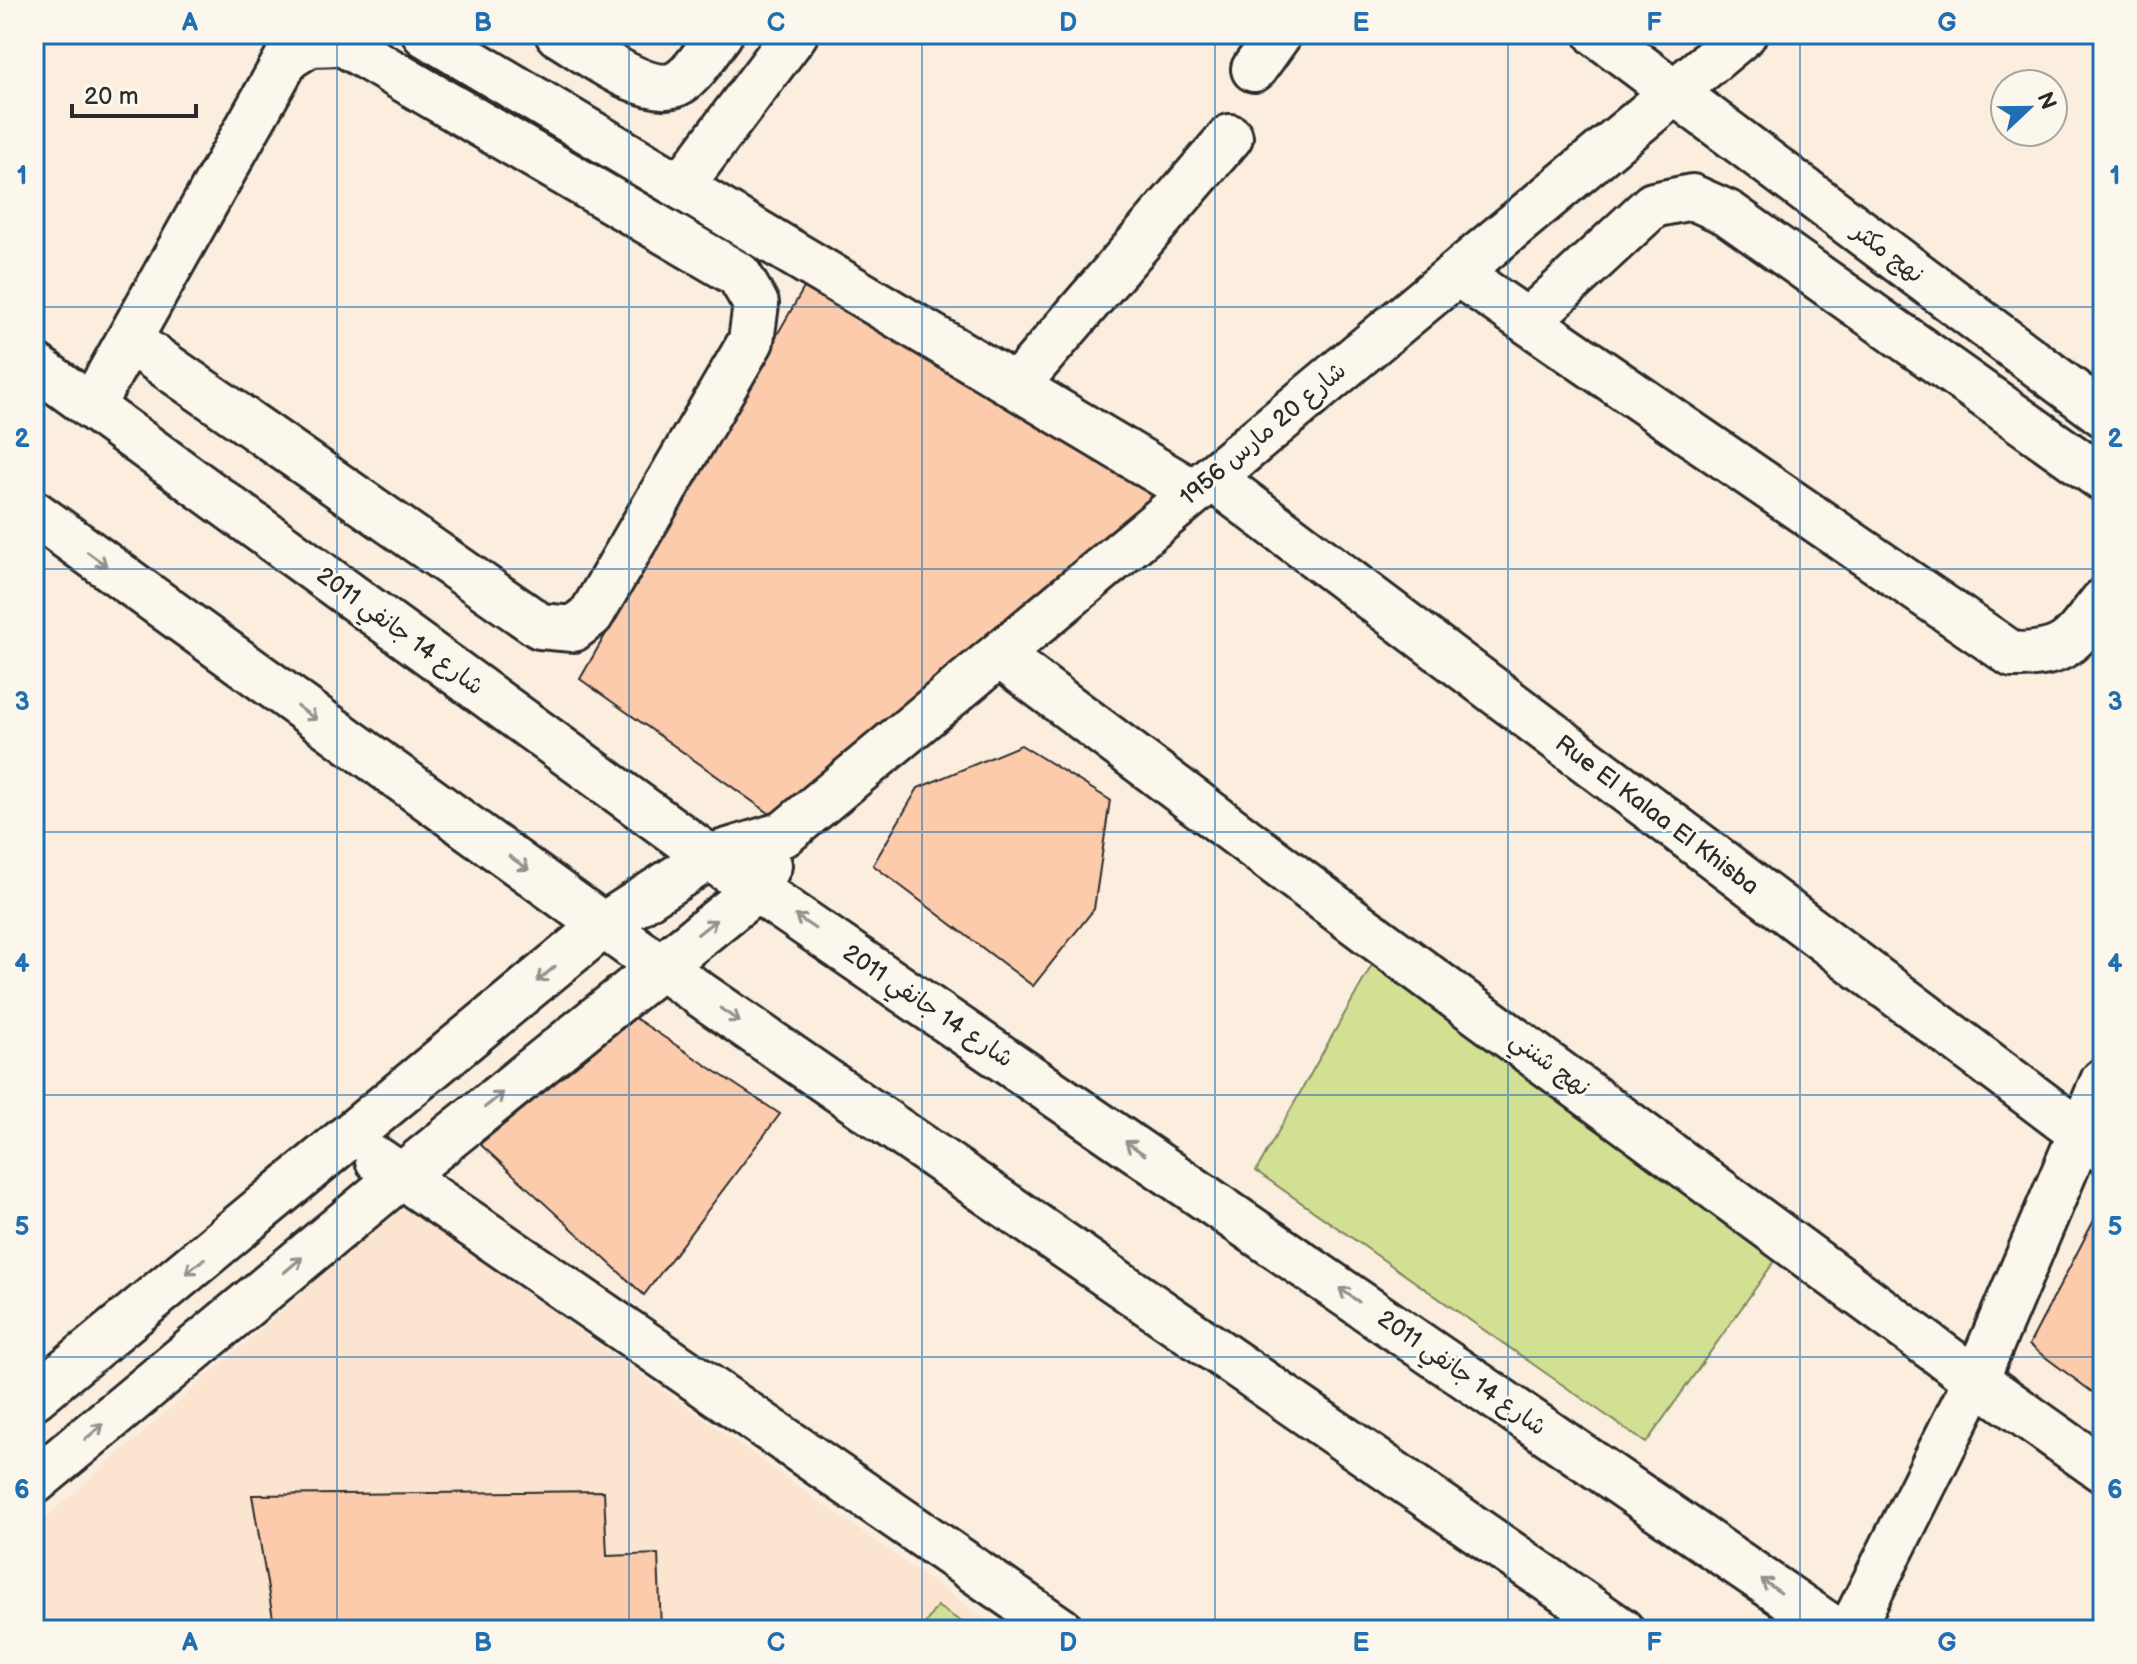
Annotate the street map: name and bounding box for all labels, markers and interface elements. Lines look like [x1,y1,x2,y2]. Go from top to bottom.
text: A [181,8,198,39]
text: B [474,8,492,39]
text: C [767,8,785,39]
text: D [1059,8,1077,39]
text: E [1353,8,1370,39]
text: F [1646,8,1662,39]
text: G [1937,8,1957,39]
scale bar [72,68,196,118]
north arrow [1989,68,2069,148]
text: 20 m [84,82,139,111]
text: N [2031,88,2062,114]
text: 1 [17,161,27,192]
text: 1 [2110,161,2120,192]
street label: نهج مكثر [1844,216,1929,290]
street label: شارع 20 مارس 1956 [1174,356,1353,514]
text: 2 [14,424,30,455]
text: 2 [2107,424,2123,455]
one-way arrow [86,550,107,567]
street label: شارع 14 جانفي 2011 [307,561,489,706]
text: 3 [14,687,30,718]
text: 3 [2107,687,2123,718]
one-way arrow [295,704,317,721]
street label: Rue El Kalaa El Khisba [1549,729,1765,901]
one-way arrow [507,855,529,871]
one-way arrow [794,914,816,930]
one-way arrow [696,919,717,936]
street label: شارع 14 جانفي 2011 [834,938,1019,1079]
text: 4 [14,949,30,980]
text: 4 [2107,949,2123,980]
one-way arrow [536,965,556,983]
one-way arrow [718,1006,740,1023]
street label: نهج شنني [1501,1025,1596,1108]
one-way arrow [483,1091,503,1109]
one-way arrow [1124,1140,1146,1156]
text: 5 [14,1212,30,1243]
text: 5 [2107,1212,2123,1243]
one-way arrow [283,1256,303,1274]
one-way arrow [185,1257,206,1275]
one-way arrow [1338,1287,1361,1303]
street label: شارع 14 جانفي 2011 [1369,1304,1552,1447]
one-way arrow [83,1423,104,1441]
text: 6 [14,1475,30,1506]
text: 6 [2107,1475,2123,1506]
one-way arrow [1760,1578,1782,1594]
text: A [181,1628,198,1659]
text: B [474,1628,492,1659]
text: C [767,1628,785,1659]
text: D [1059,1628,1077,1659]
text: E [1353,1628,1370,1659]
text: F [1646,1628,1662,1659]
text: G [1937,1628,1957,1659]

